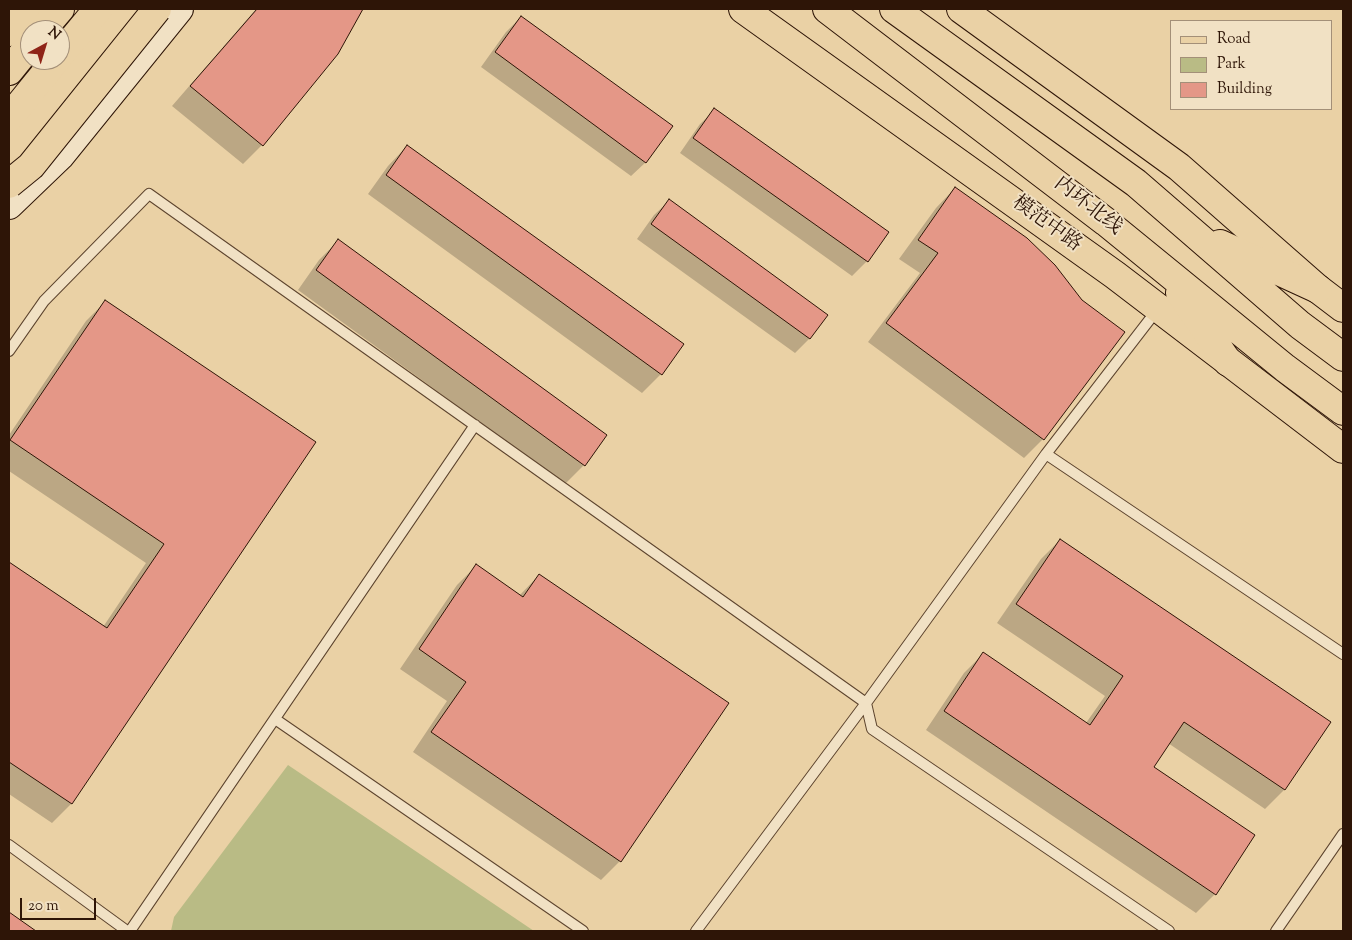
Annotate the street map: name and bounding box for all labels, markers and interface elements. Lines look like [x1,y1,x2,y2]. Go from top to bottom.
north arrow [20,20,70,70]
legend [1170,20,1332,110]
text: N [43,23,64,45]
text: Road [1217,29,1251,50]
text: Park [1217,54,1246,75]
text: Building [1217,79,1272,100]
street label: 内环北线 [1048,173,1126,241]
street label: 模范中路 [1007,192,1085,258]
scale bar [22,888,99,920]
text: 20 m [28,896,59,917]

